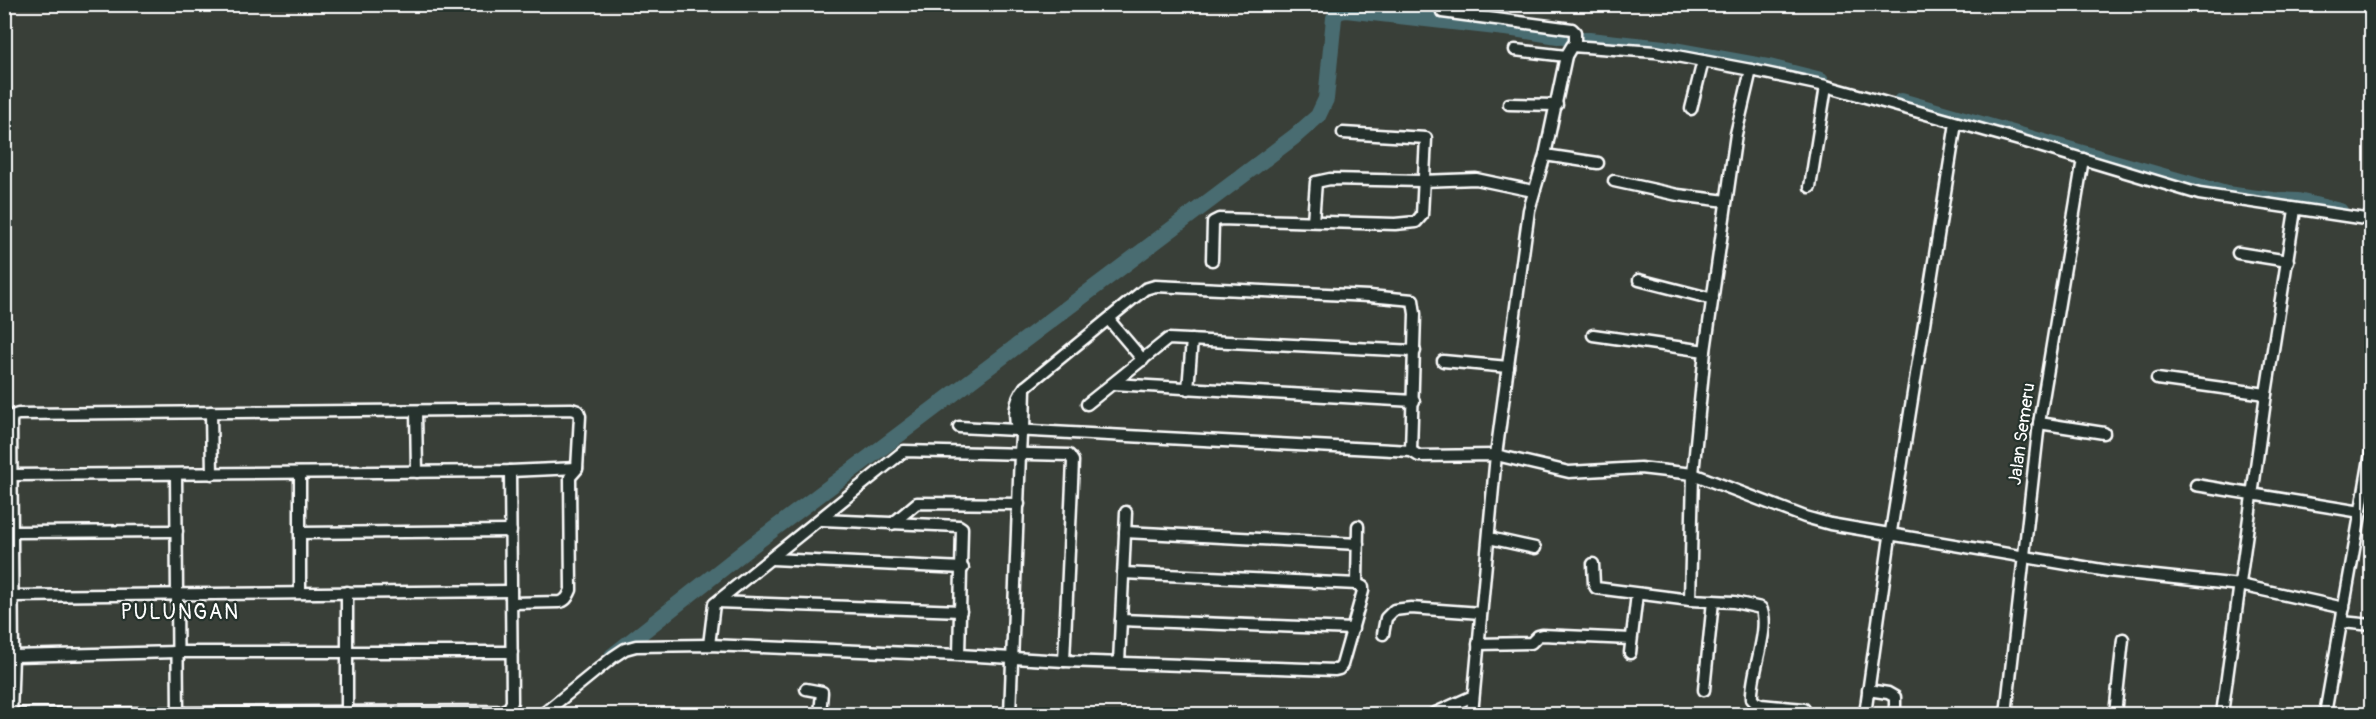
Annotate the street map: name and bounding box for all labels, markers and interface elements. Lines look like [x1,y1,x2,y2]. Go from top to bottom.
street label: Jalan Semeru [2003,382,2041,486]
district label: PULUNGAN [120,599,240,626]

